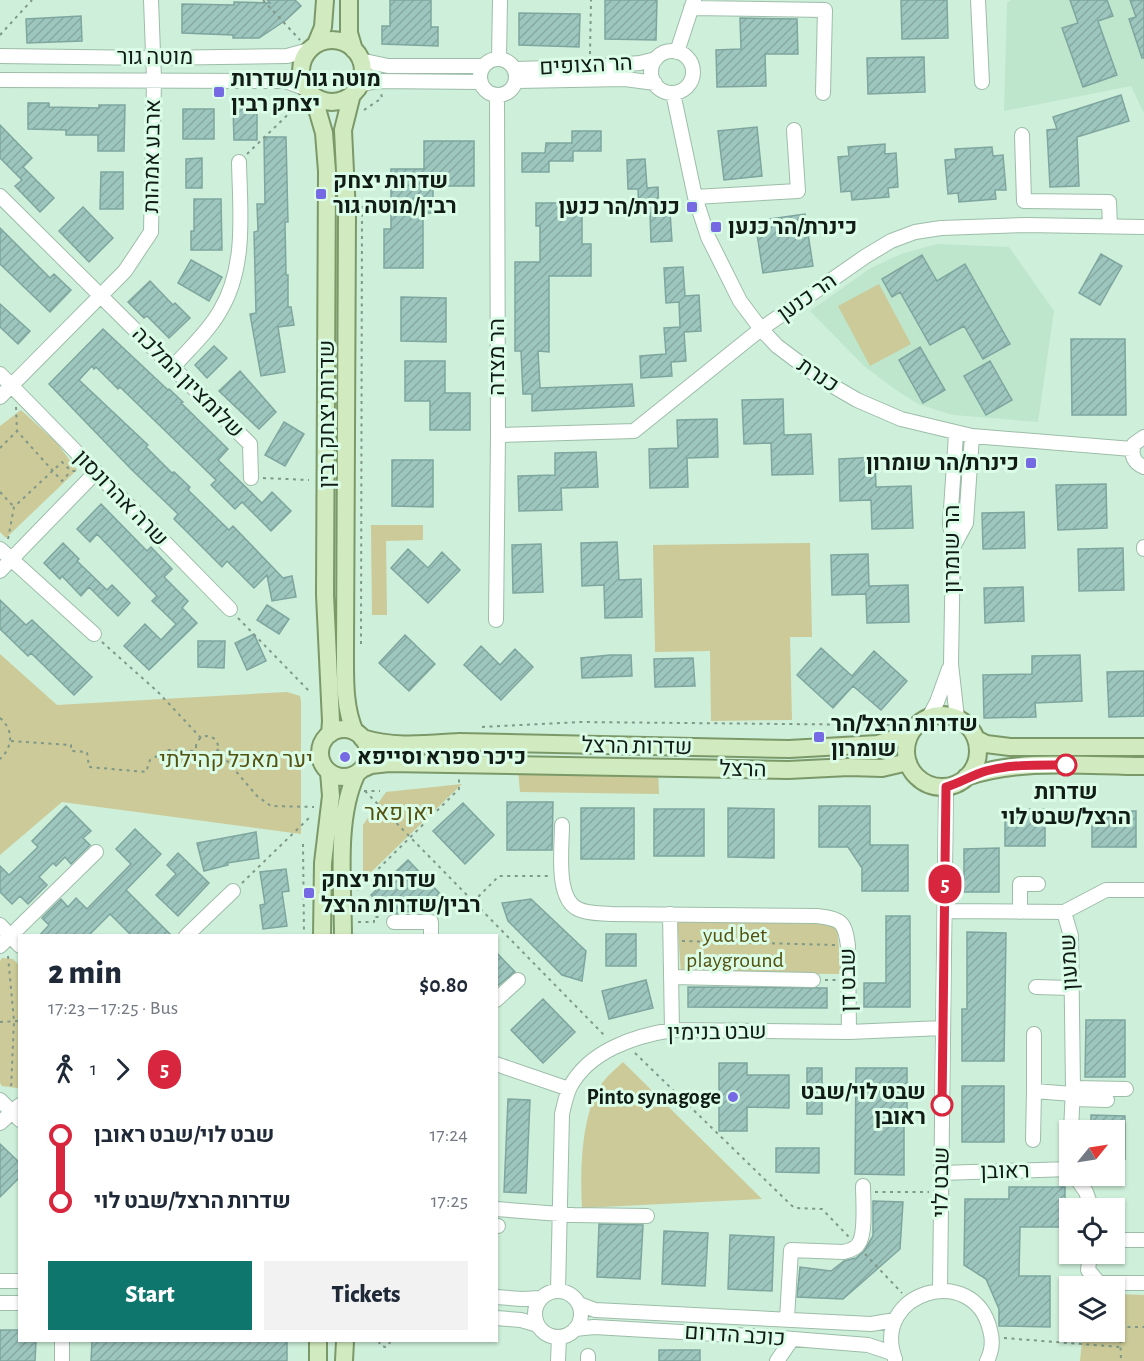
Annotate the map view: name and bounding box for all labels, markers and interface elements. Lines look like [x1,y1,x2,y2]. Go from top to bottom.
street label: מוטה גור [117,46,193,68]
street label: הר הצופים [539,52,633,78]
place label: מוטה גור/שדרות יצחק רבין [231,68,381,115]
marker: מוטה גור/שדרות יצחק רבין [212,85,226,99]
street label: ארבע אמהות [140,99,164,213]
place label: שדרות יצחק רבין/מוטה גור [333,170,457,217]
marker: שדרות יצחק רבין/מוטה גור [314,187,328,201]
place label: כנרת/הר כנען [558,196,680,218]
marker: כנרת/הר כנען [685,200,699,214]
place label: כינרת/הר כנען [728,216,857,238]
marker: כינרת/הר כנען [709,220,723,234]
street label: הר כנען [774,269,840,325]
street label: הר מצדה [486,318,508,396]
street label: שלומציון המלכה [128,322,248,442]
street label: שדרות יצחק רבין [316,340,338,488]
street label: כנרת [793,353,843,397]
street label: שרה אהרונסון [70,446,172,550]
place label: כינרת/הר שומרון [866,452,1019,474]
marker: כינרת/הר שומרון [1024,456,1038,470]
street label: הר שומרון [941,505,963,593]
place label: שדרות הרצל/הר שומרון [831,713,978,760]
marker: שדרות הרצל/הר שומרון [812,730,826,744]
street label: שדרות הרצל [581,734,693,758]
place label: כיכר ספרא וסייפא [357,746,526,768]
park label: יער מאכל קהילתי [159,749,313,771]
marker: כיכר ספרא וסייפא [338,750,352,764]
marker: שדרות הרצל/שבט לוי [1055,754,1077,776]
street label: הרצל [719,758,767,780]
place label: שדרות הרצל/שבט לוי [1001,781,1131,828]
park label: יאן פאר [364,802,434,824]
line badge: 5 [926,864,964,904]
place label: שדרות יצחק רבין/שדרות הרצל [321,869,481,916]
text: 5 [940,874,950,895]
marker: שדרות יצחק רבין/שדרות הרצל [302,886,316,900]
park label: yud bet playground [686,924,784,971]
street label: שמעון [1057,933,1081,991]
street label: שבט דן [836,948,860,1012]
text: 2 min [48,957,122,990]
text: $0.80 [419,974,468,996]
text: 17:23 – 17:25 · Bus [48,998,178,1018]
street label: שבט בנימין [667,1020,767,1044]
icon: walk [48,1053,81,1086]
icon: forward [106,1053,139,1086]
text: 1 [90,1059,97,1079]
text: 5 [160,1059,169,1080]
place label: שבט לוי/שבט ראובן [800,1081,926,1128]
place label: Pinto synagoge [586,1086,721,1109]
marker: Pinto synagoge [726,1090,740,1104]
marker: שבט לוי/שבט ראובן [931,1094,953,1116]
north arrow [1059,1120,1125,1186]
map controls [1059,1120,1125,1342]
text: שבט לוי/שבט ראובן [94,1124,275,1146]
text: 17:24 [429,1125,468,1145]
street label: שבט לוי [929,1146,953,1218]
street label: ראובן [980,1160,1030,1182]
text: שדרות הרצל/שבט לוי [94,1190,291,1212]
text: 17:25 [431,1191,468,1211]
button: locate [1059,1198,1125,1264]
button: Start [48,1261,252,1330]
button: Tickets [264,1261,468,1330]
button: layers [1059,1276,1125,1342]
street label: כוכב הדרום [684,1321,786,1349]

